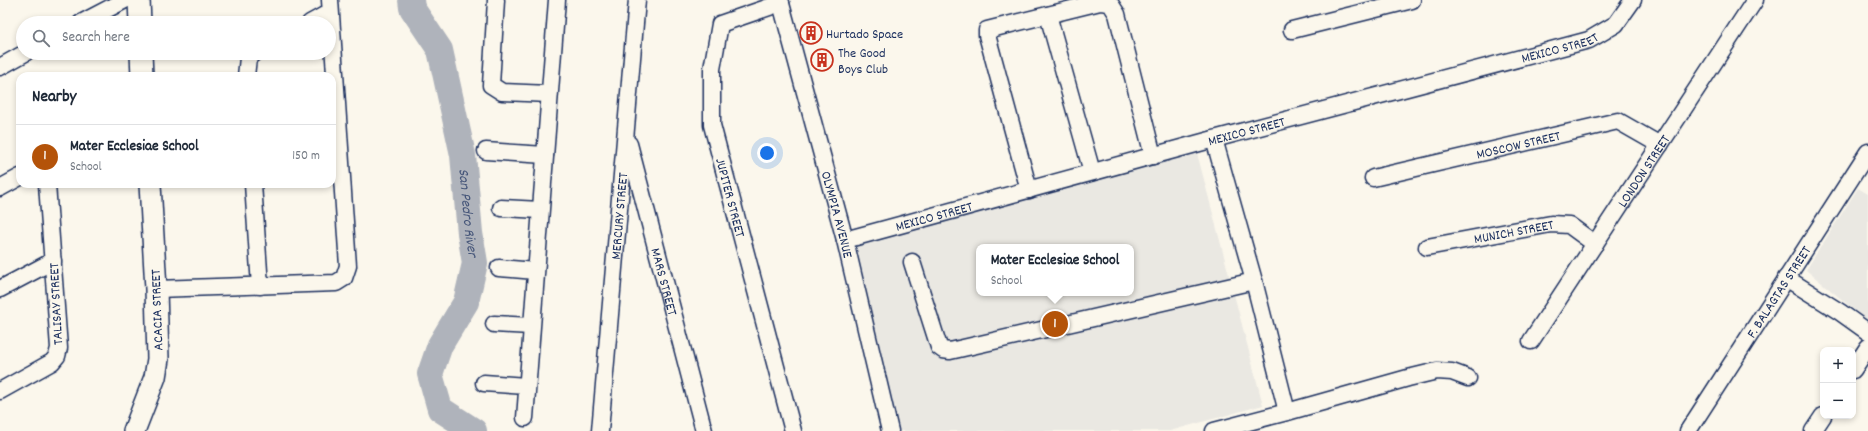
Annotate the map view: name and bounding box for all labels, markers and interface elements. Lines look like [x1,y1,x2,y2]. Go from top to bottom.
search box [16,16,336,60]
building icon: Hurtado Space [798,20,824,46]
place label: Hurtado Space [826,25,903,45]
icon: search [30,27,52,49]
text: Search here [62,27,130,49]
street label: MEXICO STREET [1519,28,1603,69]
place label: The Good Boys Club [838,44,888,80]
building icon: The Good Boys Club [809,47,835,73]
text: Nearby [32,86,76,110]
street label: MEXICO STREET [1206,113,1288,152]
street label: MOSCOW STREET [1475,127,1563,166]
street label: LONDON STREET [1614,131,1676,212]
text: Mater Ecclesiae School [70,136,199,158]
your location [757,143,777,163]
text: 1 [44,147,46,166]
text: 150 m [292,147,320,166]
street label: JUPITER STREET [709,156,749,240]
text: School [70,158,102,177]
water label: San Pedro River [451,168,483,260]
street label: OLYMPIA AVENUE [815,169,857,261]
street label: MERCURY STREET [607,171,634,260]
street label: MEXICO STREET [894,197,975,238]
street label: MUNICH STREET [1472,216,1556,250]
street label: F. BALAGTAS STREET [1742,242,1817,343]
popup [976,244,1134,296]
street label: MARS STREET [645,246,681,318]
text: Mater Ecclesiae School [991,250,1119,272]
street label: TALISAY STREET [45,262,69,346]
street label: ACACIA STREET [147,269,169,351]
text: School [991,272,1022,291]
pin: 1 [1042,309,1068,339]
map controls [1820,347,1856,419]
button: + [1820,347,1856,383]
button: − [1820,383,1856,419]

